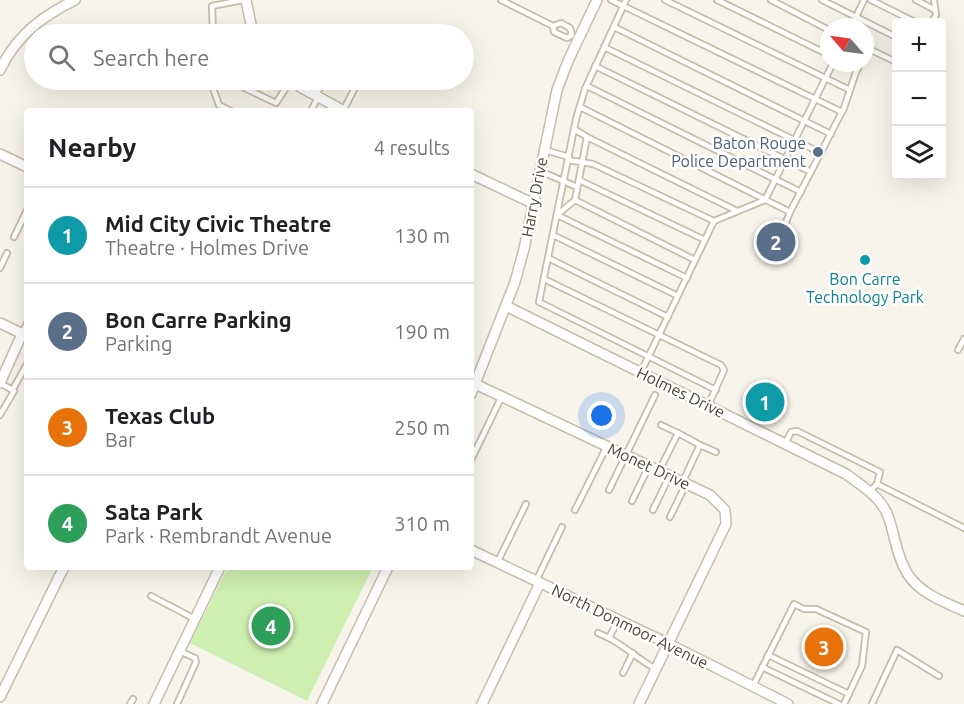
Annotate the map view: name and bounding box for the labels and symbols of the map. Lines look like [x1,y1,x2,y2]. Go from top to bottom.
north arrow [820,18,874,72]
place label: Baton Rouge Police Department [671,134,807,170]
marker: Baton Rouge Police Department [811,145,825,159]
street label: Harry Drive [517,155,551,239]
pin: 2 [756,220,796,264]
marker: Bon Carre Technology Park [858,253,872,267]
place label: Bon Carre Technology Park [806,270,924,306]
street label: Holmes Drive [634,363,728,421]
pin: 1 [746,380,784,424]
your location [587,401,616,430]
street label: Monet Drive [605,439,693,493]
street label: North Donmoor Avenue [549,580,711,672]
pin: 4 [252,604,290,648]
pin: 3 [804,624,844,670]

